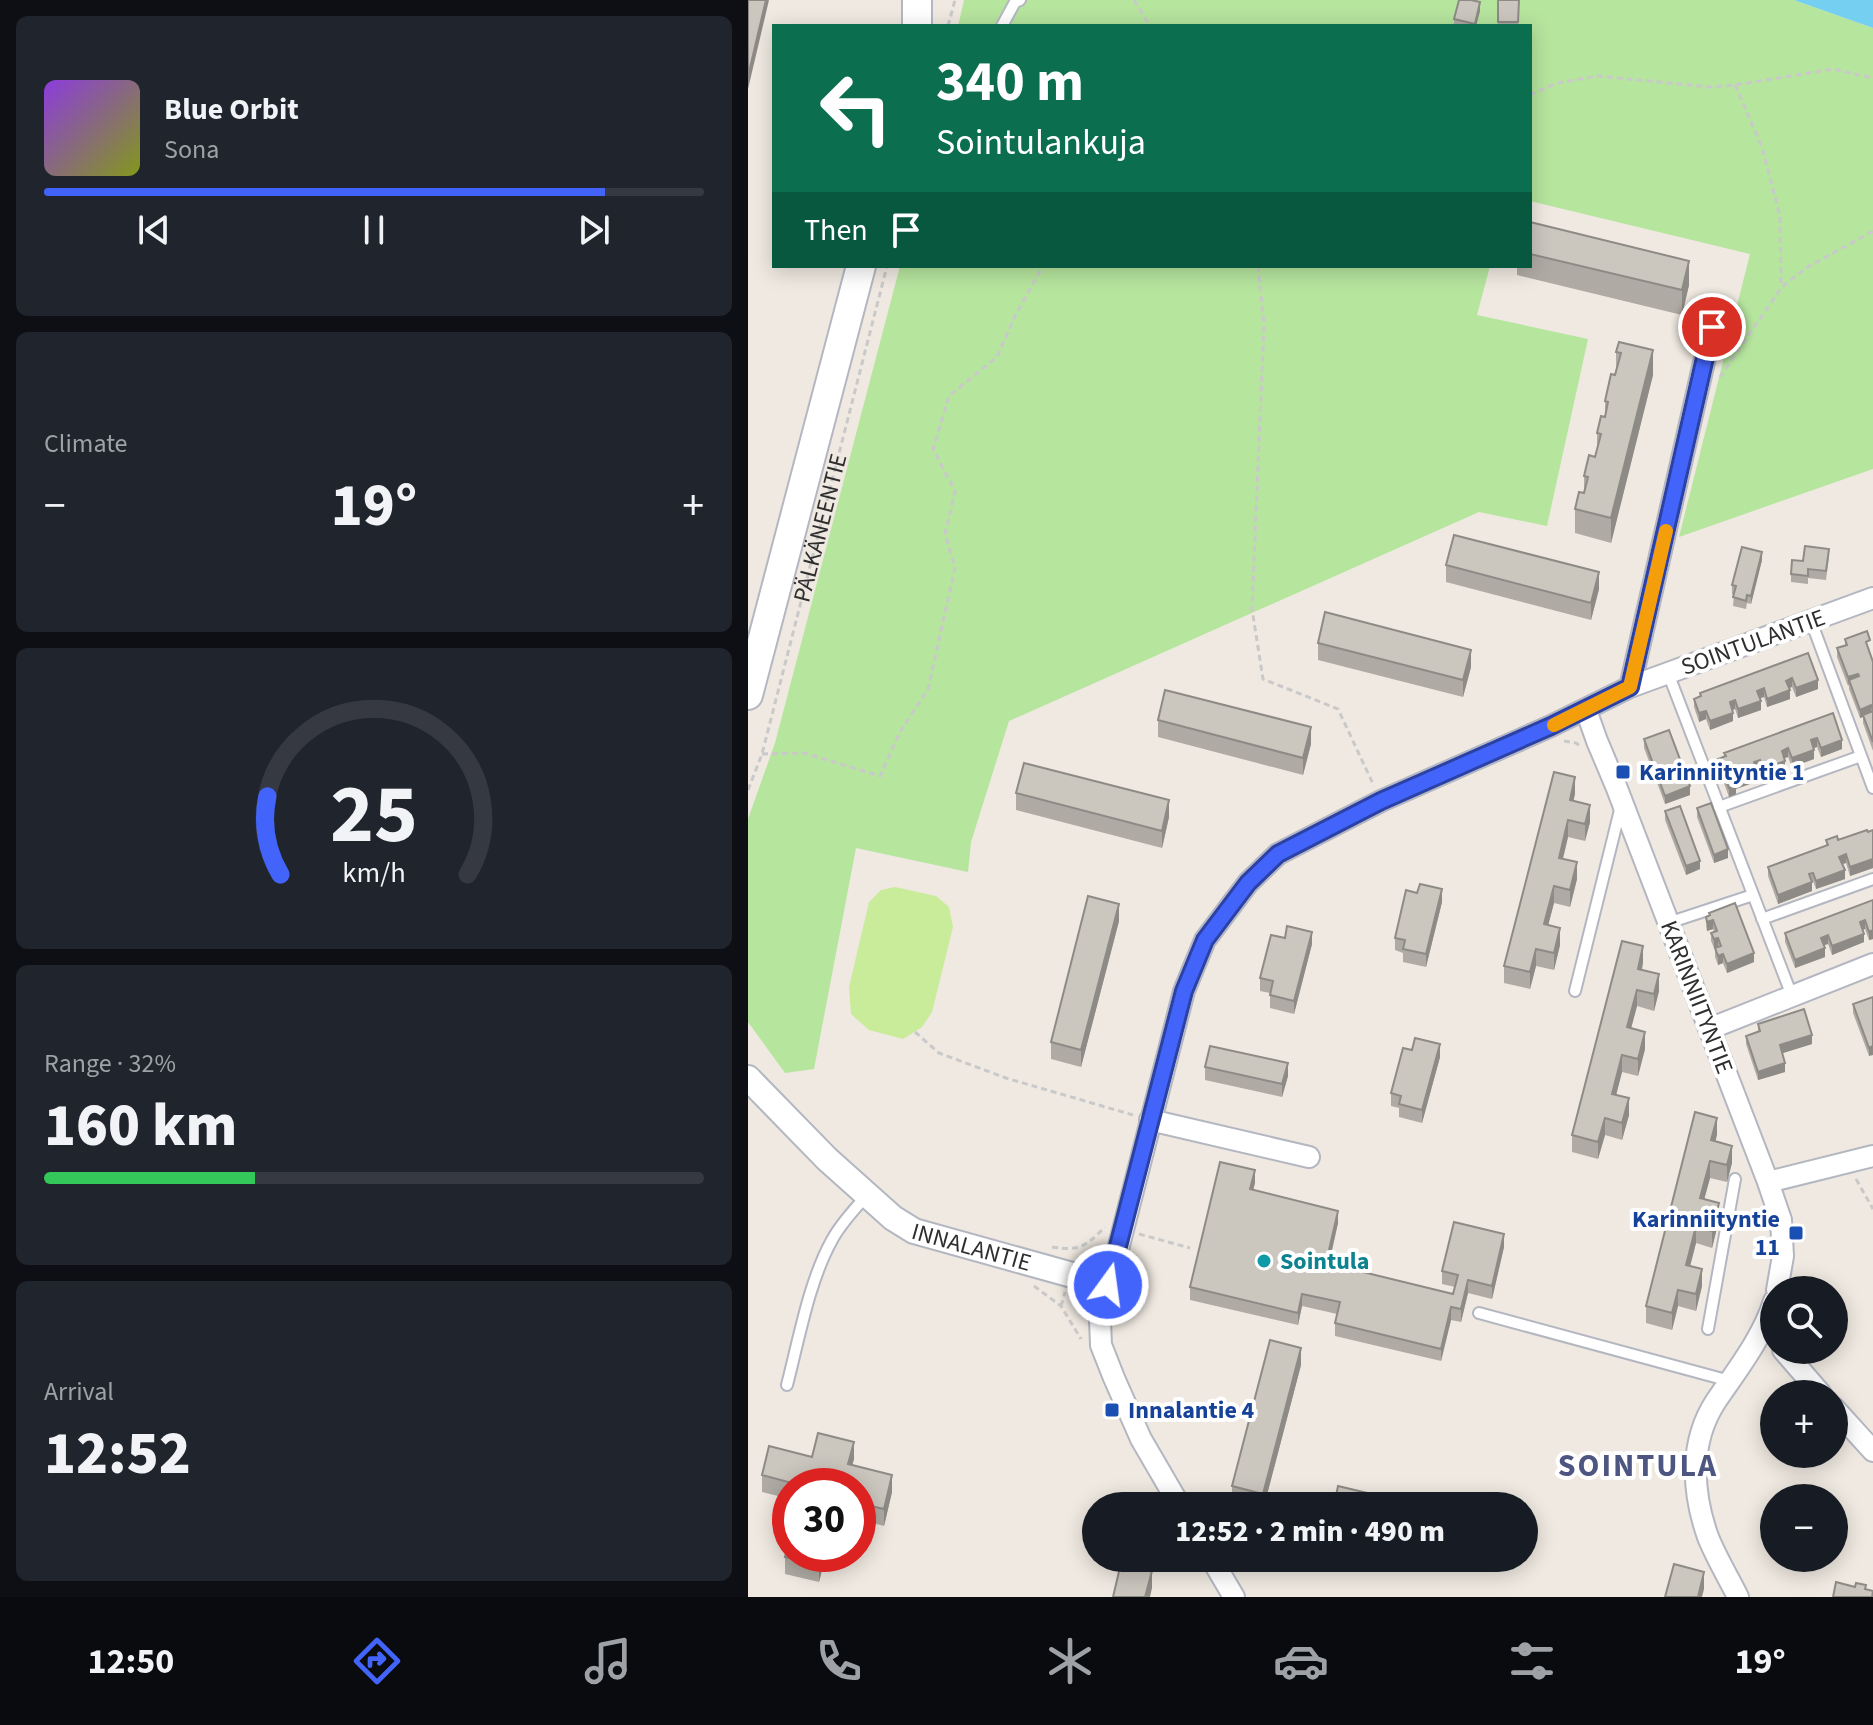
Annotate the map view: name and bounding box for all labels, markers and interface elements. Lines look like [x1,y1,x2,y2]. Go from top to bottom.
text: 340 m [936,43,1084,122]
icon: left [804,56,908,160]
text: Blue Orbit [164,88,299,131]
text: Sointulankuja [936,117,1146,168]
text: Sona [164,131,219,168]
icon: previous [132,208,176,252]
icon: pause [352,208,396,252]
icon: next [572,208,616,252]
icon: arrive [884,208,928,252]
text: Then [804,209,868,252]
pin [1678,293,1746,361]
icon: arrive [1690,305,1734,349]
text: Climate [44,425,128,462]
street label: PÄLKÄNEENTIE [785,450,856,606]
text: 19° [331,464,417,549]
text: − [44,475,66,538]
text: + [682,475,704,538]
street label: SOINTULANTIE [1676,600,1830,685]
text: 25 [330,755,418,873]
place label: Karinniityntie 1 [1639,755,1804,790]
marker: Karinniityntie 1 [1614,763,1632,781]
text: km/h [342,853,406,893]
street label: KARINNIITYNTIE [1651,915,1742,1079]
text: Range · 32% [44,1045,176,1082]
text: 160 km [44,1084,237,1169]
place label: Karinniityntie 11 [1632,1202,1780,1265]
street label: INNALANTIE [908,1214,1035,1281]
marker: Karinniityntie 11 [1787,1224,1805,1242]
position arrow [1066,1243,1150,1327]
place label: Sointula [1280,1244,1369,1279]
marker: Sointula [1255,1252,1273,1270]
map controls [1760,1276,1848,1572]
button: search [1760,1276,1848,1364]
text: Arrival [44,1373,114,1410]
button: + [1760,1380,1848,1468]
place label: Innalantie 4 [1128,1393,1255,1428]
marker: Innalantie 4 [1103,1401,1121,1419]
text: 12:52 [44,1412,191,1497]
district label: SOINTULA [1558,1443,1718,1489]
speed limit sign: 30 [772,1468,876,1572]
button: − [1760,1484,1848,1572]
text: 12:52 · 2 min · 490 m [1175,1510,1445,1553]
icon: directions [349,1633,405,1689]
icon: music [580,1633,636,1689]
icon: phone [811,1633,867,1689]
icon: climate [1042,1633,1098,1689]
icon: car [1273,1633,1329,1689]
icon: filters [1504,1633,1560,1689]
text: 12:50 [87,1636,174,1687]
text: 19° [1734,1636,1786,1687]

